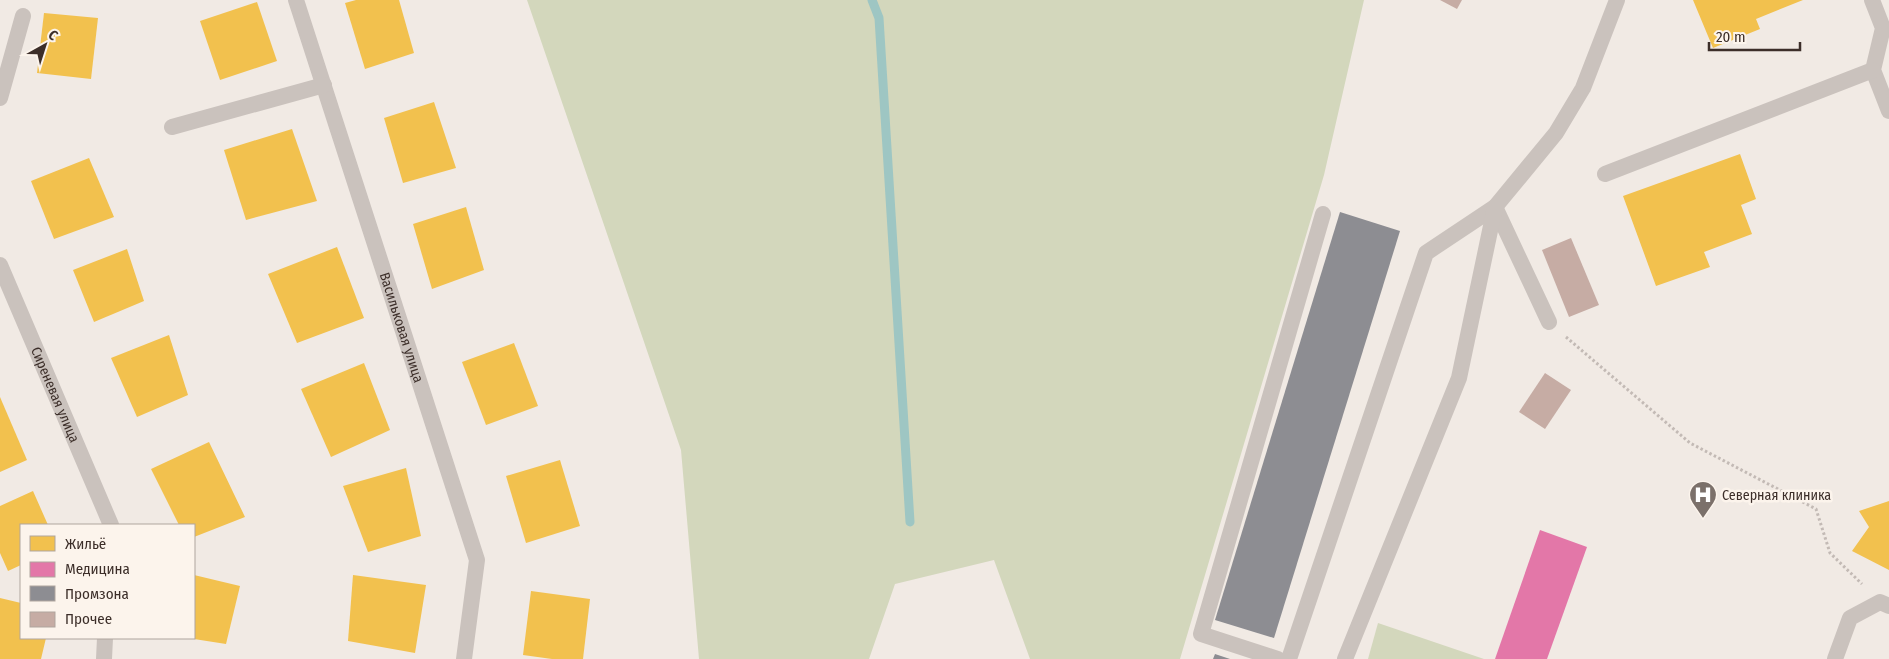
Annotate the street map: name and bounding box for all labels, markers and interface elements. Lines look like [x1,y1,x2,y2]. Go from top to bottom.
north arrow [20,20,70,70]
scale bar [1709,20,1800,52]
text: С [45,26,62,45]
text: 20 m [1716,28,1746,46]
street label: Васильковая улица [376,270,428,385]
street label: Сиреневая улица [27,344,83,445]
hospital icon: Северная клиника [1688,480,1718,519]
place label: Северная клиника [1722,487,1831,504]
legend [20,524,195,639]
text: Жильё [65,535,106,553]
text: Медицина [65,560,130,578]
text: Промзона [65,585,129,603]
text: Прочее [65,610,112,628]

